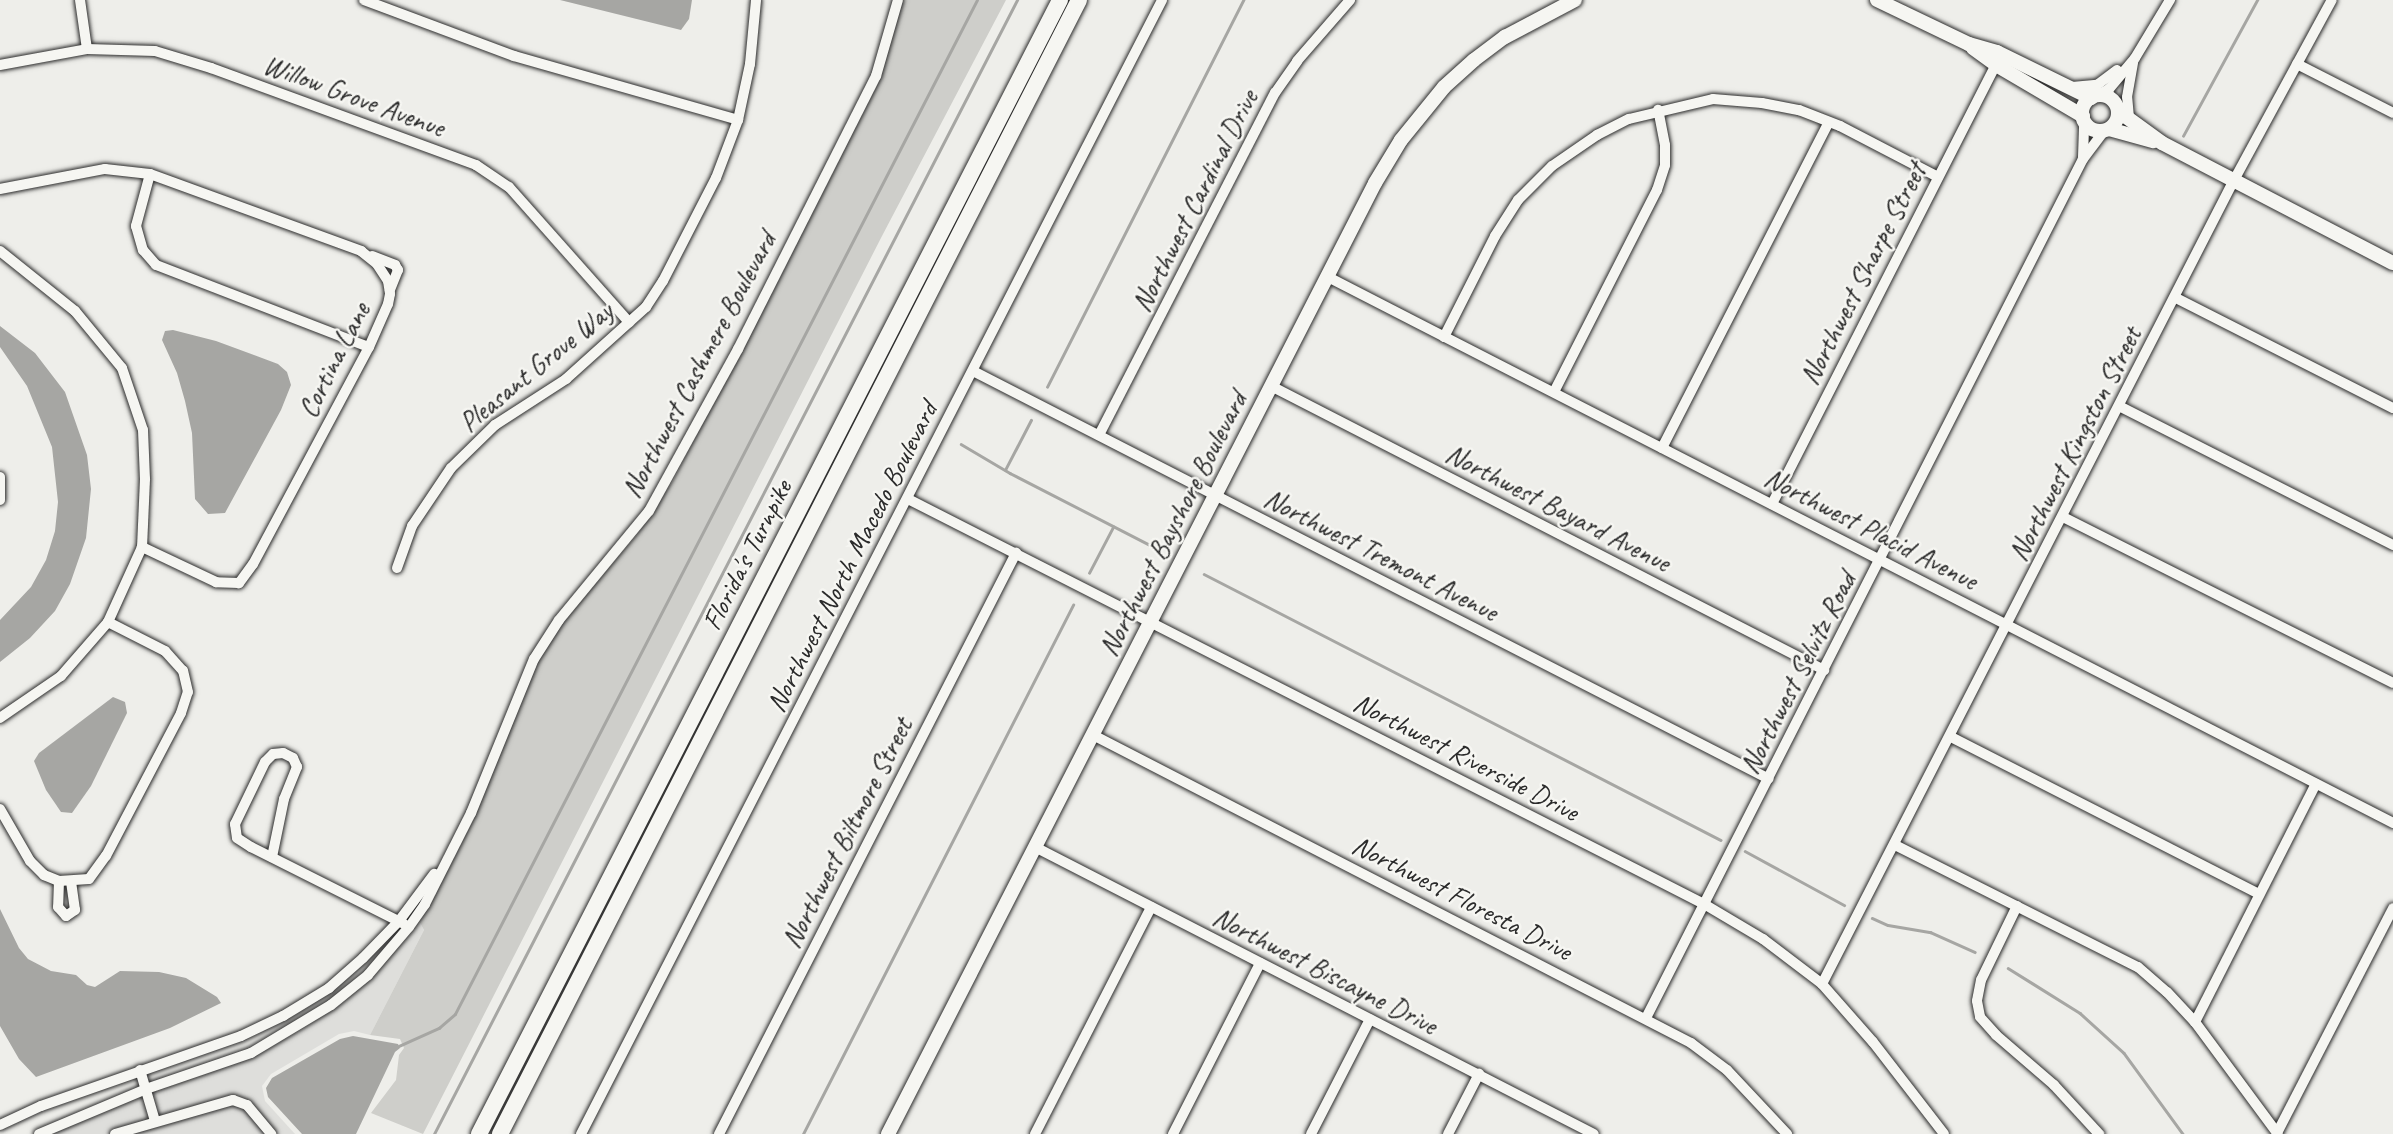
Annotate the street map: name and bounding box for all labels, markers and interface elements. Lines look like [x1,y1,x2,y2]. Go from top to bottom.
street label: Willow Grove Avenue [259,48,449,144]
street label: Northwest Cardinal Drive [1124,84,1266,318]
street label: Northwest Sharpe Street [1792,157,1934,391]
street label: Northwest Cashmere Boulevard [614,226,784,504]
street label: Pleasant Grove Way [452,295,620,439]
street label: Cortina Lane [291,297,377,423]
street label: Northwest Kingston Street [2001,321,2149,567]
street label: Northwest Bayshore Boulevard [1092,386,1254,662]
street label: Northwest North Macedo Boulevard [759,396,945,718]
street label: Northwest Bayard Avenue [1440,437,1676,579]
street label: Northwest Placid Avenue [1759,461,1983,597]
street label: Florida's Turnpike [695,474,799,636]
street label: Northwest Tremont Avenue [1259,482,1503,628]
street label: Northwest Selvitz Road [1733,567,1863,779]
street label: Northwest Riverside Drive [1348,686,1584,828]
street label: Northwest Biltmore Street [774,712,920,954]
street label: Northwest Floresta Drive [1346,828,1578,968]
street label: Northwest Biscayne Drive [1207,900,1443,1042]

